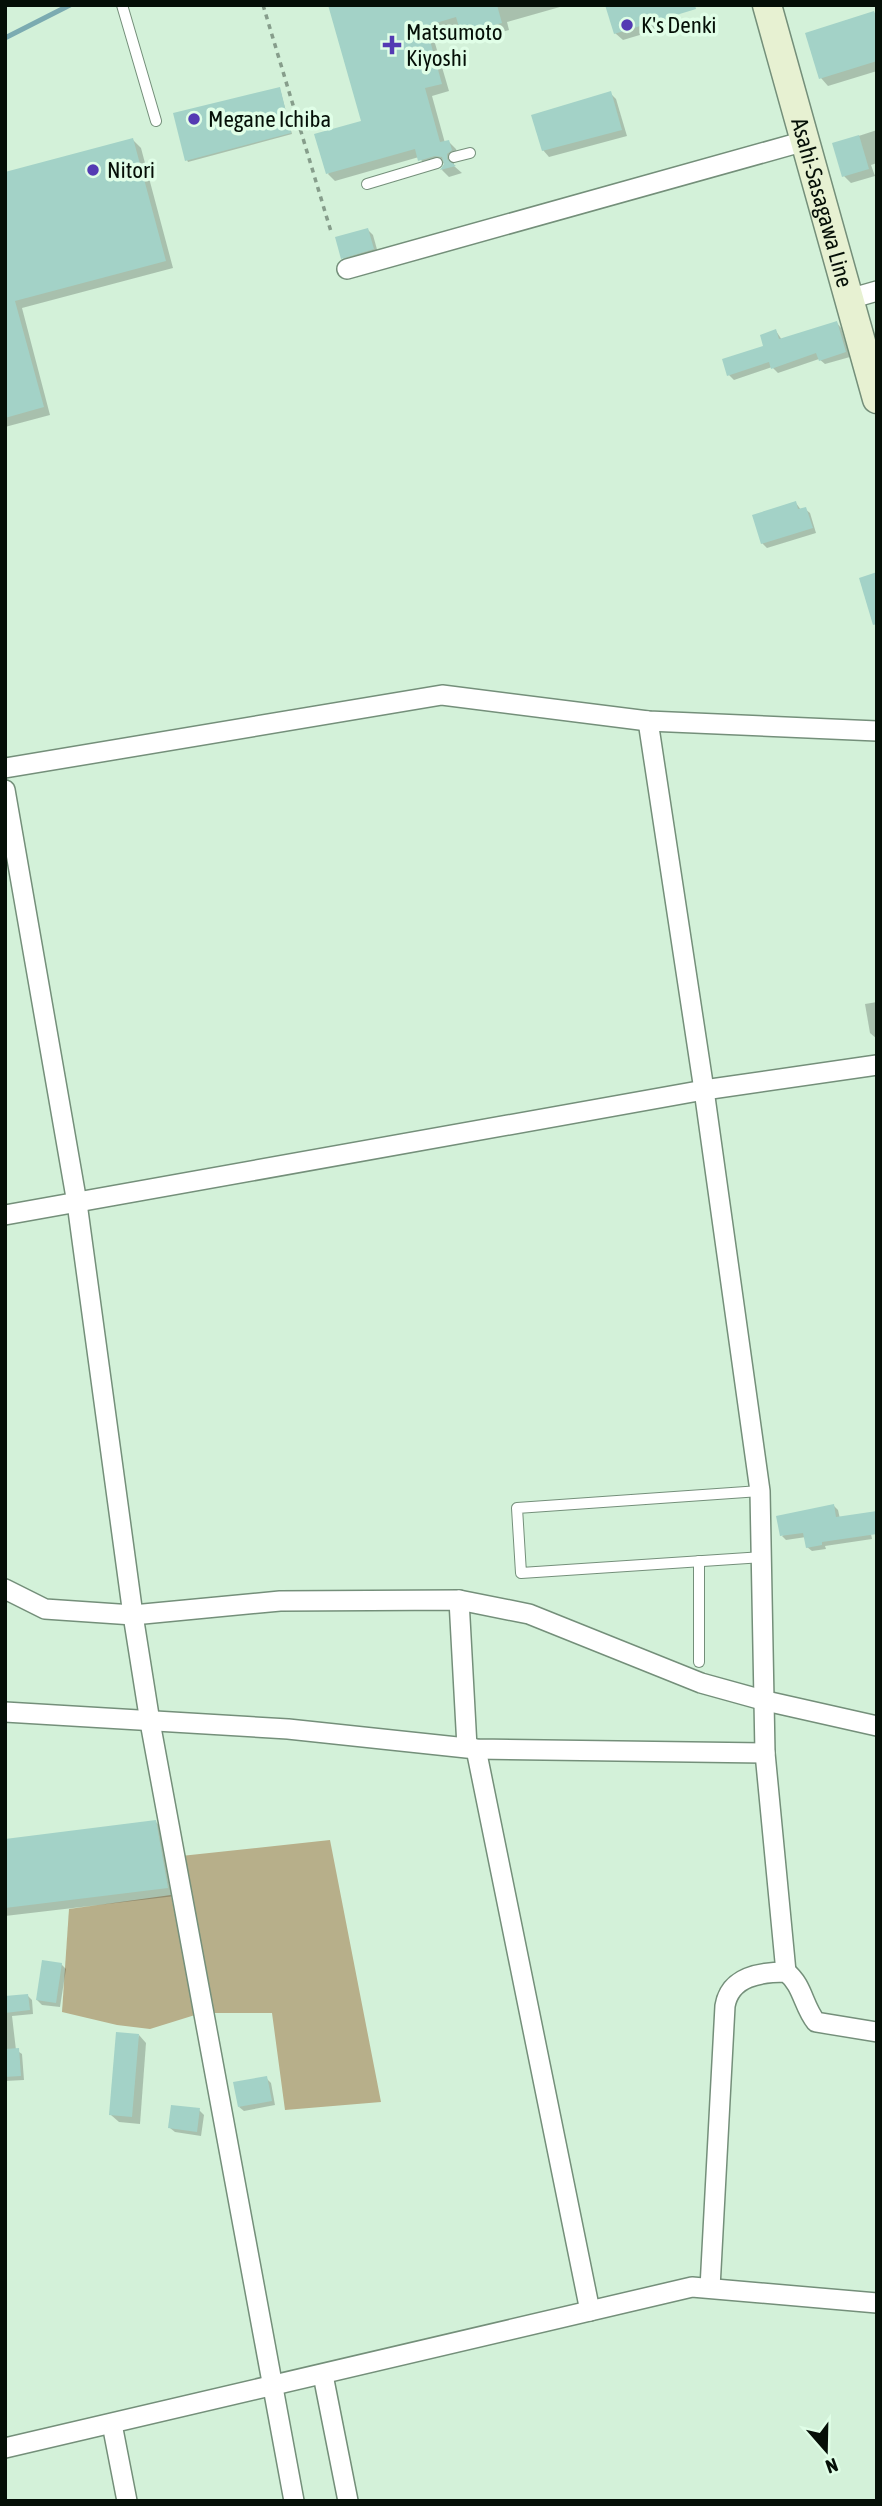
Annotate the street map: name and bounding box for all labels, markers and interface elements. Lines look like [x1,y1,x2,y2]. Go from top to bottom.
place label: K's Denki [641,12,717,38]
marker: K's Denki [619,17,635,33]
place label: Matsumoto Kiyoshi [406,19,503,71]
marker: Matsumoto Kiyoshi [384,37,400,53]
place label: Megane Ichiba [208,106,331,132]
marker: Megane Ichiba [186,111,202,127]
street label: Asahi-Sasagawa Line [786,115,858,290]
place label: Nitori [107,157,155,183]
marker: Nitori [85,162,101,178]
north arrow [791,2415,861,2485]
text: N [823,2454,841,2478]

